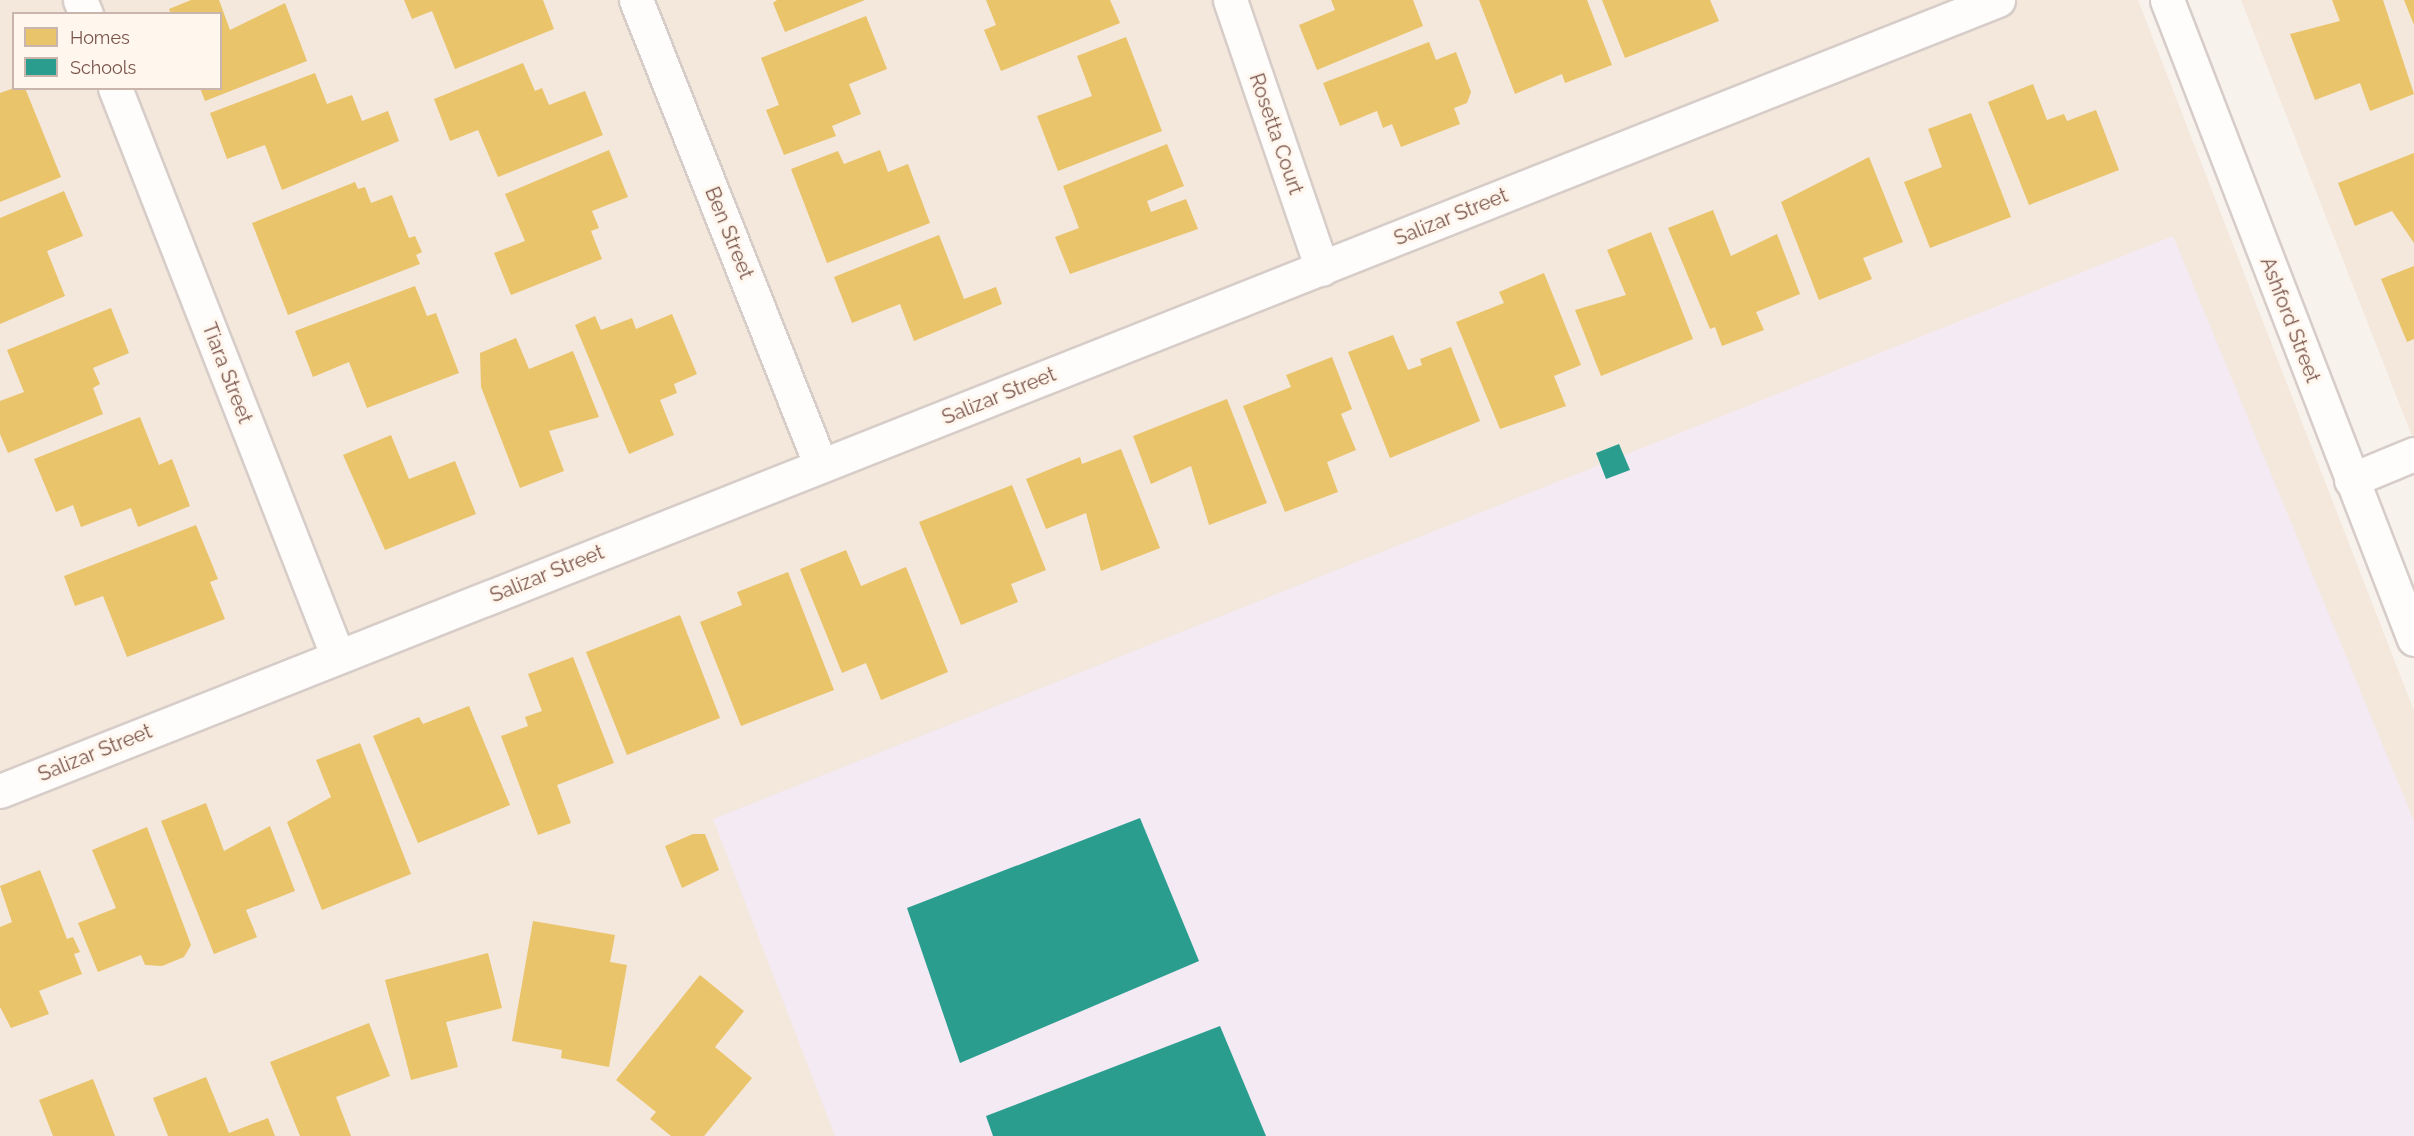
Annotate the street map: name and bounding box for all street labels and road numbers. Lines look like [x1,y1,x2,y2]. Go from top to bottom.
street label: Rosetta Court [1244,70,1308,198]
street label: Ben Street [700,183,758,283]
street label: Salizar Street [1390,183,1512,251]
street label: Ashford Street [2255,254,2325,386]
street label: Tiara Street [197,319,257,427]
street label: Salizar Street [938,362,1060,430]
street label: Salizar Street [486,540,608,608]
street label: Salizar Street [34,719,156,787]

